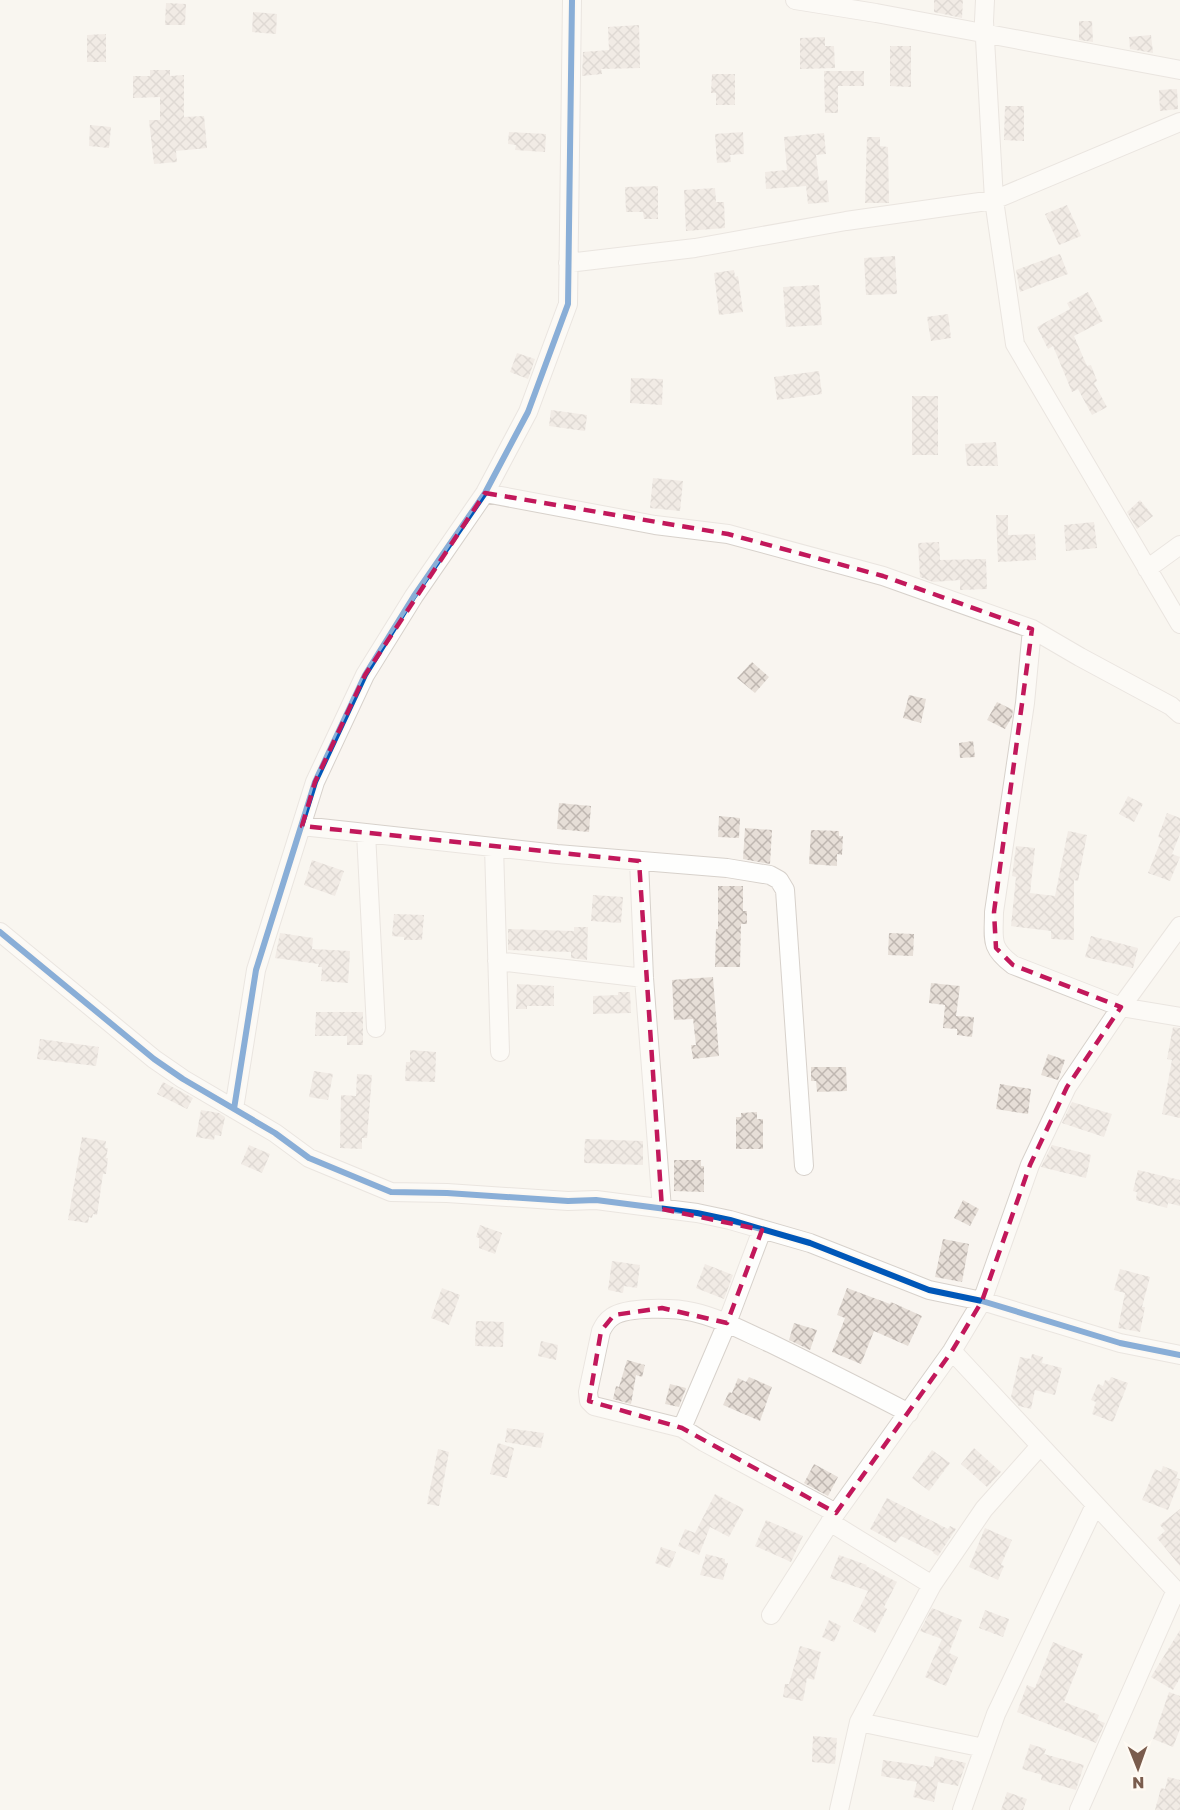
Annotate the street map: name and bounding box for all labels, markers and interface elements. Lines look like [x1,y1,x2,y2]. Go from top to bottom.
north arrow [1108,1738,1168,1798]
text: N [1132,1773,1145,1793]

